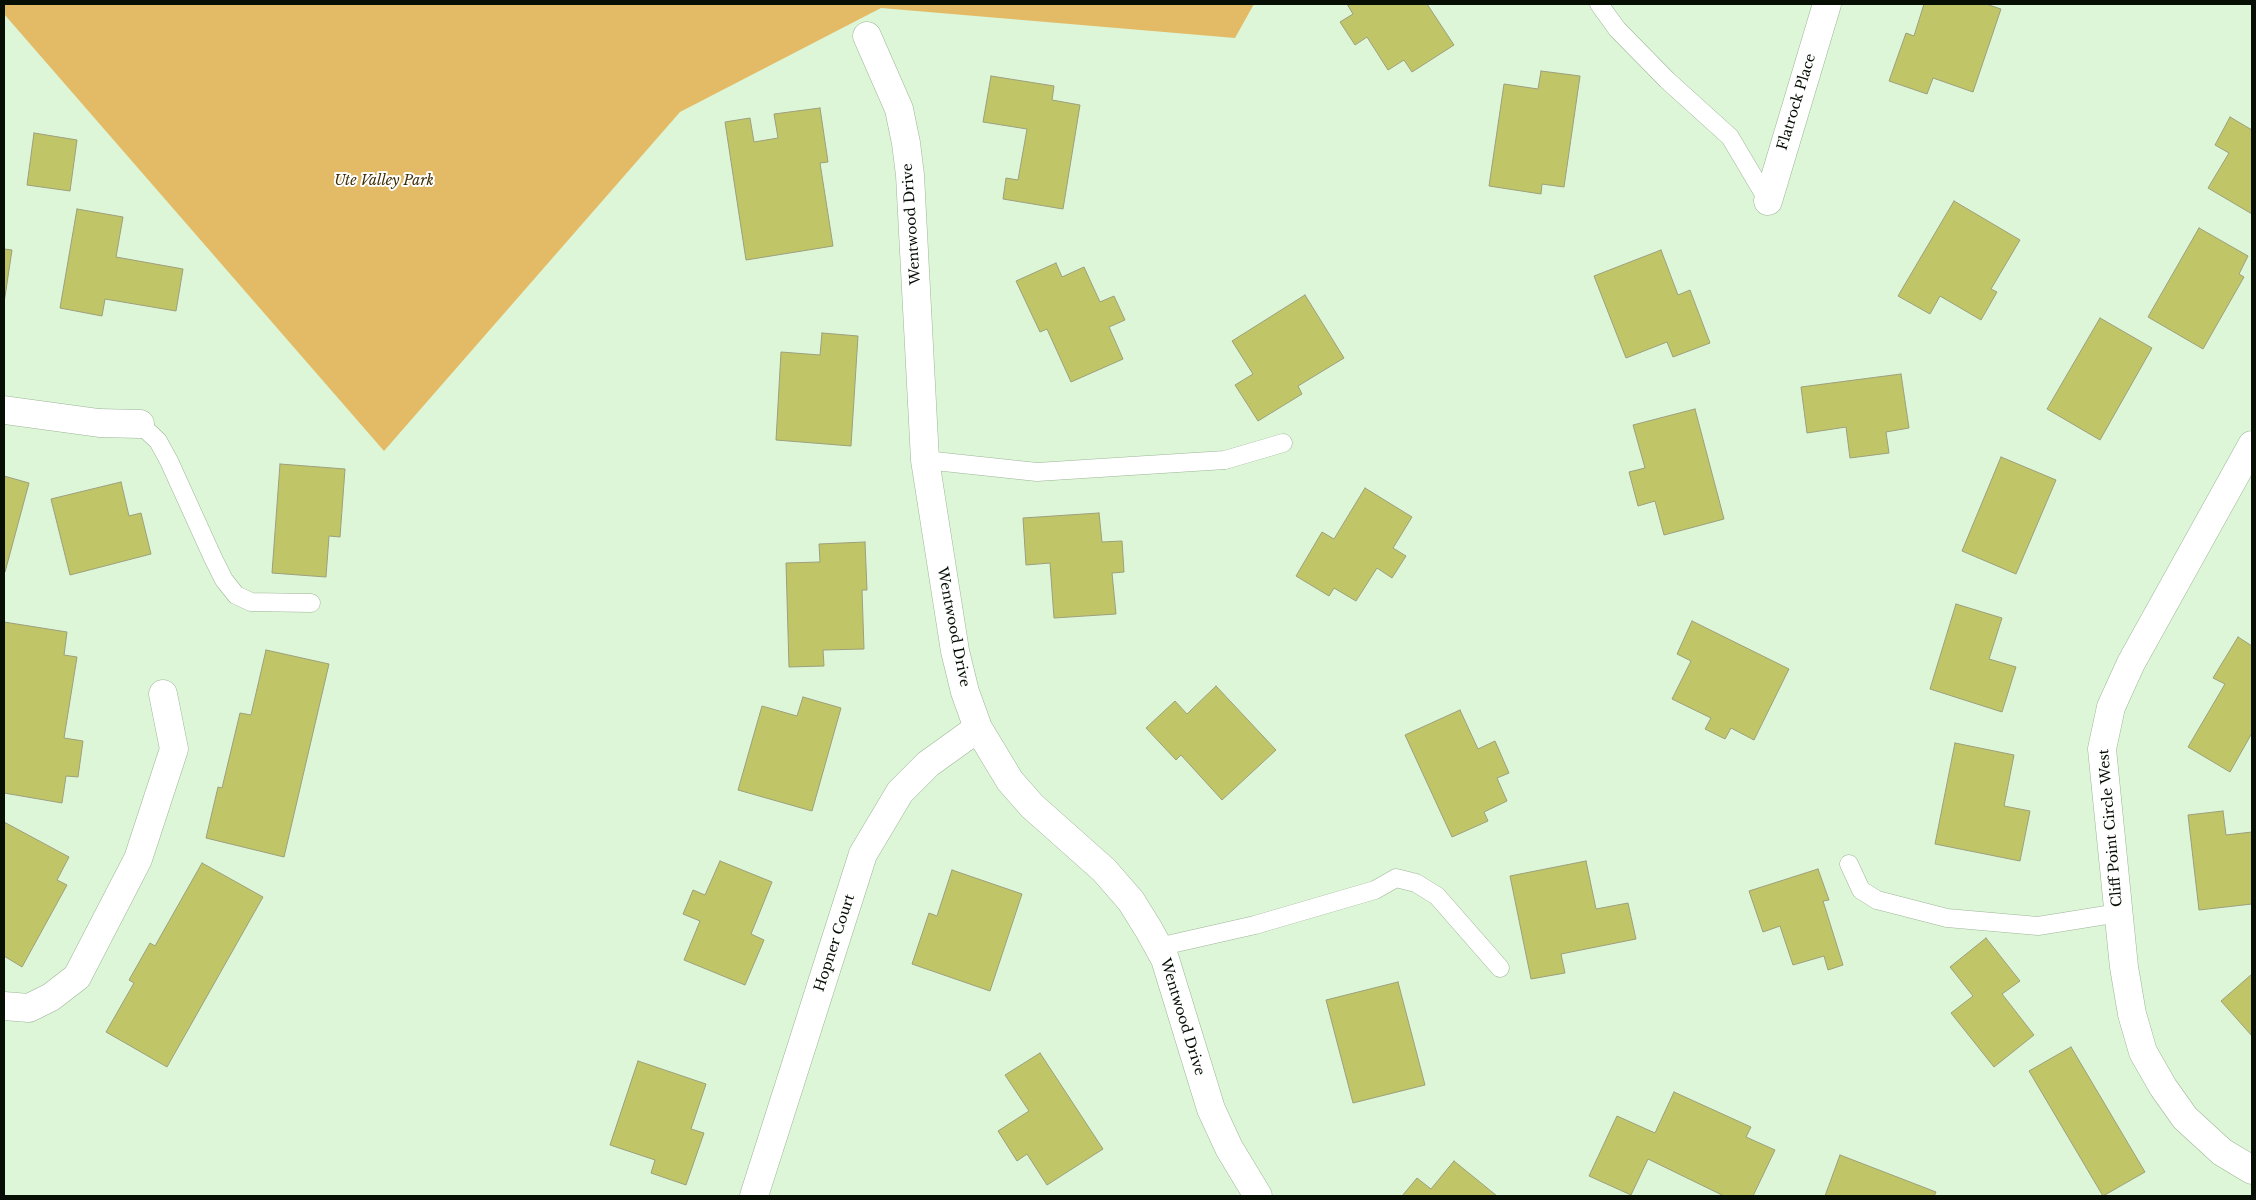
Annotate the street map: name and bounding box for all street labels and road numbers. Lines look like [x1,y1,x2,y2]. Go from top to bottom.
street label: Flatrock Place [1774,52,1820,152]
street label: Wentwood Drive [899,163,925,285]
street label: Wentwood Drive [933,566,973,688]
street label: Cliff Point Circle West [2096,748,2126,908]
street label: Hopner Court [811,892,859,994]
street label: Wentwood Drive [1156,956,1208,1078]

